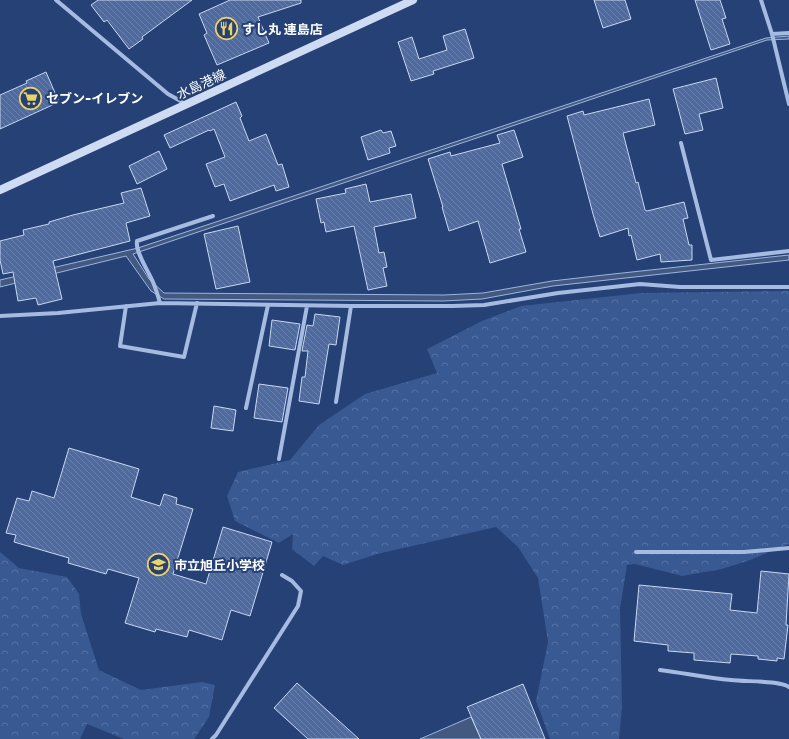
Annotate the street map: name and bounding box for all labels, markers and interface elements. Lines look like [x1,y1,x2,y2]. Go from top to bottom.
restaurant icon: すし丸 連島店 [214,16,240,42]
place label: すし丸 連島店 [242,22,323,37]
street label: 水島港線 [174,67,228,102]
supermarket icon: セブン-イレブン [17,85,43,111]
place label: セブン-イレブン [46,91,143,106]
school or university icon: 市立旭丘小学校 [145,552,171,578]
place label: 市立旭丘小学校 [174,558,265,573]

